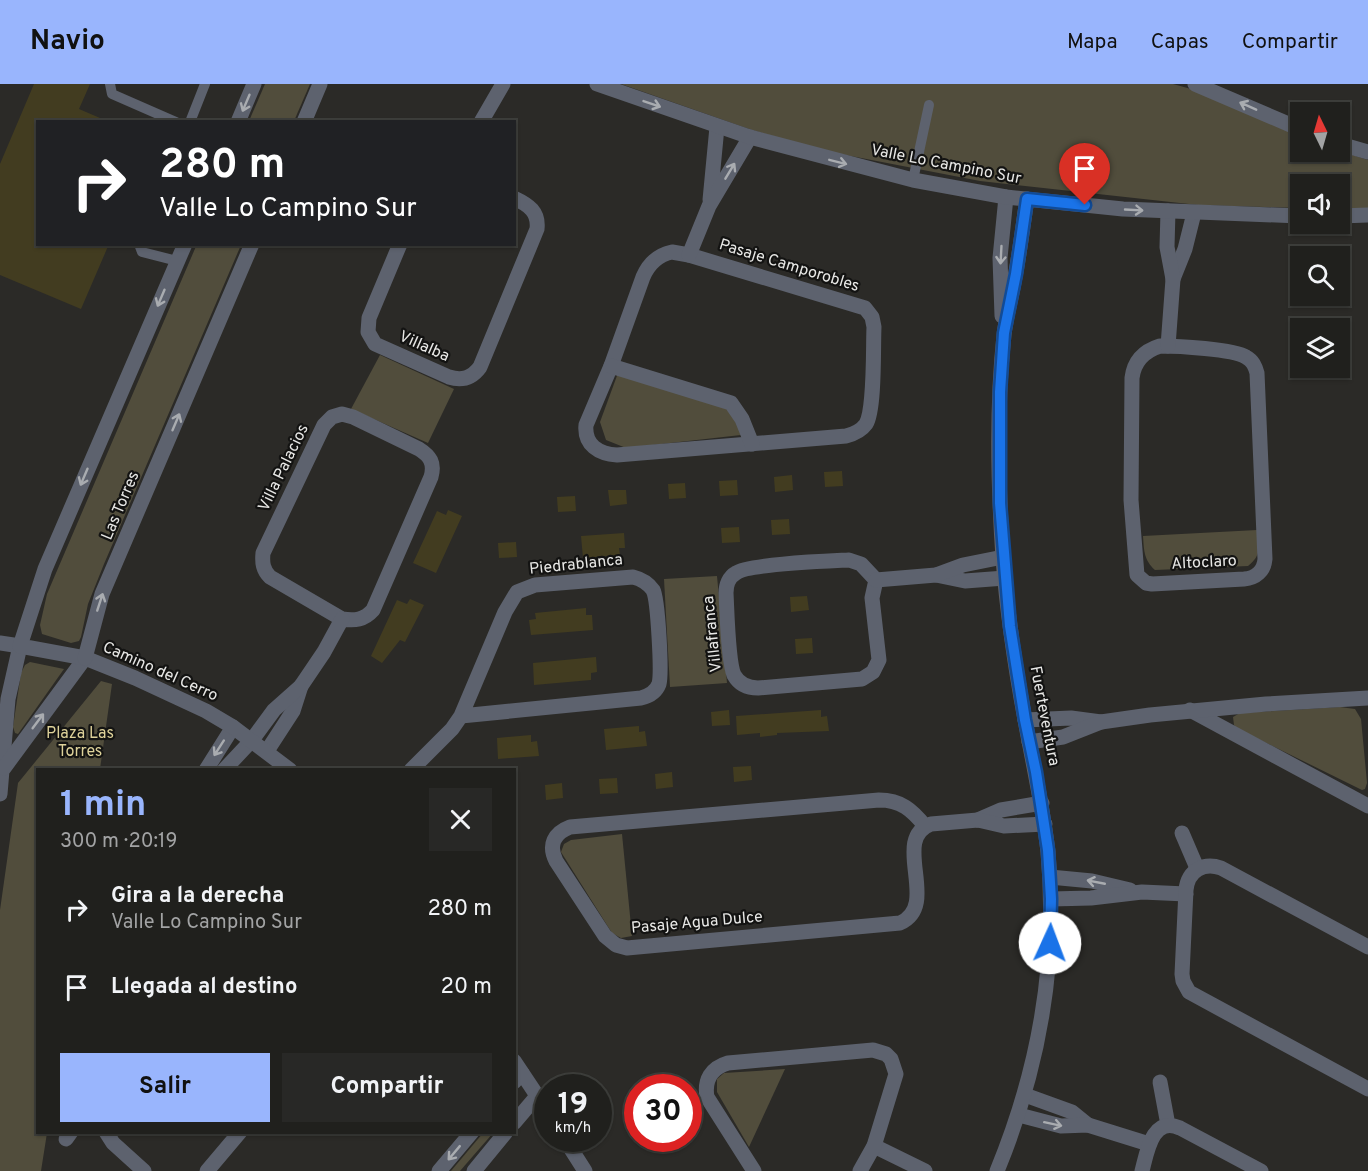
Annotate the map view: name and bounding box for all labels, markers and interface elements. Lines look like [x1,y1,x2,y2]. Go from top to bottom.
text: Navio [30,24,105,60]
text: Mapa [1067,29,1118,56]
text: Capas [1151,29,1209,56]
text: Compartir [1242,29,1338,56]
one-way arrow [240,93,251,111]
one-way arrow [642,99,661,110]
one-way arrow [1240,99,1258,111]
north arrow [1290,102,1350,162]
map controls [1290,102,1350,378]
text: 280 m [159,140,285,193]
street label: Valle Lo Campino Sur [869,141,1023,189]
pin [1059,143,1110,205]
icon: right [60,144,138,222]
icon: arrive [1068,152,1101,185]
one-way arrow [828,156,847,168]
one-way arrow [724,163,736,180]
button: sound [1290,174,1350,234]
text: Valle Lo Campino Sur [159,192,417,226]
one-way arrow [1123,204,1143,215]
street label: Pasaje Camporobles [716,235,862,297]
one-way arrow [995,245,1006,265]
button: search [1290,246,1350,306]
one-way arrow [155,289,167,307]
button: layers [1290,318,1350,378]
street label: Villalba [396,327,452,367]
one-way arrow [171,414,182,432]
street label: Villa Palacios [254,421,314,515]
one-way arrow [78,468,89,486]
street label: Las Torres [98,469,144,543]
street label: Piedrablanca [528,550,624,580]
street label: Altoclaro [1171,551,1237,575]
one-way arrow [95,593,106,612]
street label: Villafranca [699,595,727,673]
street label: Camino del Cerro [99,638,221,706]
street label: Fuerteventura [1024,664,1064,768]
one-way arrow [31,713,44,729]
park label: Plaza Las Torres [46,724,114,762]
one-way arrow [213,739,225,756]
text: 1 min [60,783,146,829]
button: close [429,788,492,851]
text: 300 m · 20:19 [60,829,177,855]
one-way arrow [1087,876,1106,887]
text: Gira a la derecha [111,883,284,910]
icon: right [60,893,93,926]
text: 280 m [427,896,492,923]
street label: Pasaje Agua Dulce [630,907,764,939]
text: Valle Lo Campino Sur [111,910,302,936]
position arrow [1018,911,1082,975]
icon: arrive [60,971,93,1004]
text: Llegada al destino [111,974,297,1001]
text: 20 m [441,974,492,1001]
button: Salir [60,1053,270,1122]
button: Compartir [282,1053,492,1122]
speed limit sign: 30 [624,1074,702,1152]
text: 19 [558,1087,588,1124]
text: km/h [555,1119,591,1138]
one-way arrow [1043,1119,1062,1130]
one-way arrow [447,1145,461,1160]

